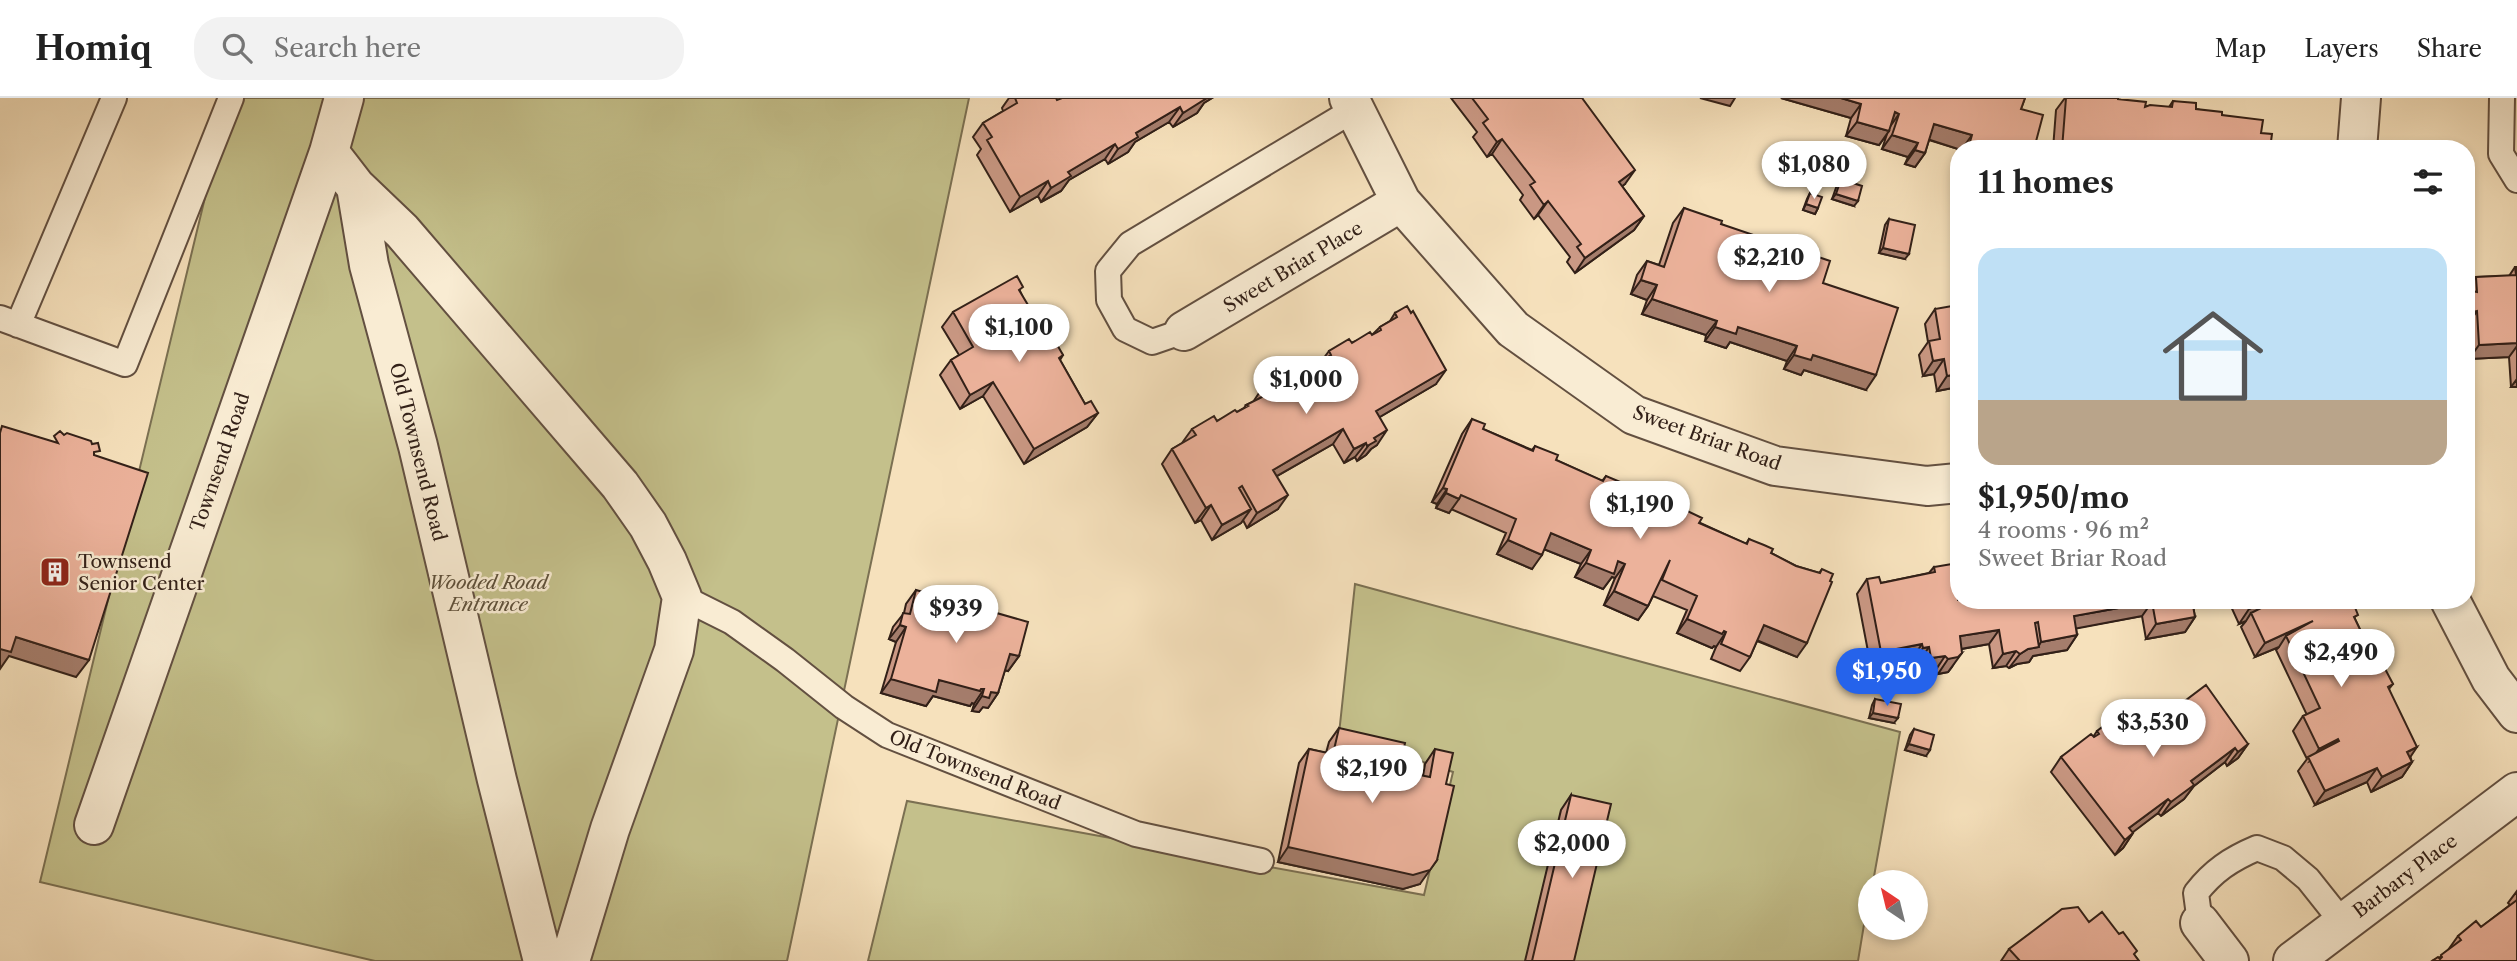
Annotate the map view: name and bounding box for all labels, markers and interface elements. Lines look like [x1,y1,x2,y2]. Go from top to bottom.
search box [194,17,684,80]
text: Homiq [35,28,152,69]
icon: search [218,29,256,67]
text: Search here [274,32,421,64]
text: Map [2215,34,2266,63]
text: Layers [2304,34,2379,63]
text: Share [2417,34,2482,63]
pin: $1,080 [1757,141,1871,201]
text: $1,080 [1778,150,1850,178]
icon: filters [2409,163,2447,201]
text: 11 homes [1978,164,2114,201]
street label: Sweet Briar Place [1219,216,1367,318]
pin: $2,210 [1712,234,1826,294]
text: $2,210 [1733,243,1805,271]
icon: home [2150,293,2276,419]
pin: $1,100 [962,304,1076,364]
text: $1,100 [985,313,1053,341]
pin: $1,000 [1249,356,1363,416]
street label: Old Townsend Road [385,360,451,544]
text: $1,000 [1269,365,1343,393]
street label: Townsend Road [185,389,255,535]
street label: Sweet Briar Road [1630,400,1785,476]
text: $1,950/mo [1978,479,2129,516]
pin: $1,190 [1583,482,1697,541]
text: $1,190 [1606,490,1674,518]
text: 4 rooms · 96 m² [1978,516,2149,544]
text: Sweet Briar Road [1978,544,2167,572]
place label: Townsend Senior Center [78,550,205,595]
building icon: Townsend Senior Center [38,555,72,589]
park label: Wooded Road Entrance [428,571,549,616]
pin: $939 [915,586,997,645]
text: $939 [929,594,983,622]
pin: $2,490 [2284,630,2398,689]
text: $2,490 [2304,638,2378,666]
pin: $1,950 [1830,648,1944,708]
text: $1,950 [1852,657,1922,685]
pin: $3,530 [2096,700,2210,759]
text: $3,530 [2117,708,2189,736]
street label: Old Townsend Road [886,725,1065,815]
pin: $2,190 [1315,746,1429,805]
text: $2,190 [1336,754,1408,782]
pin: $2,000 [1515,820,1629,880]
text: $2,000 [1534,829,1610,857]
street label: Barbary Place [2348,829,2462,923]
north arrow [1858,870,1928,940]
map controls [1858,870,1928,940]

